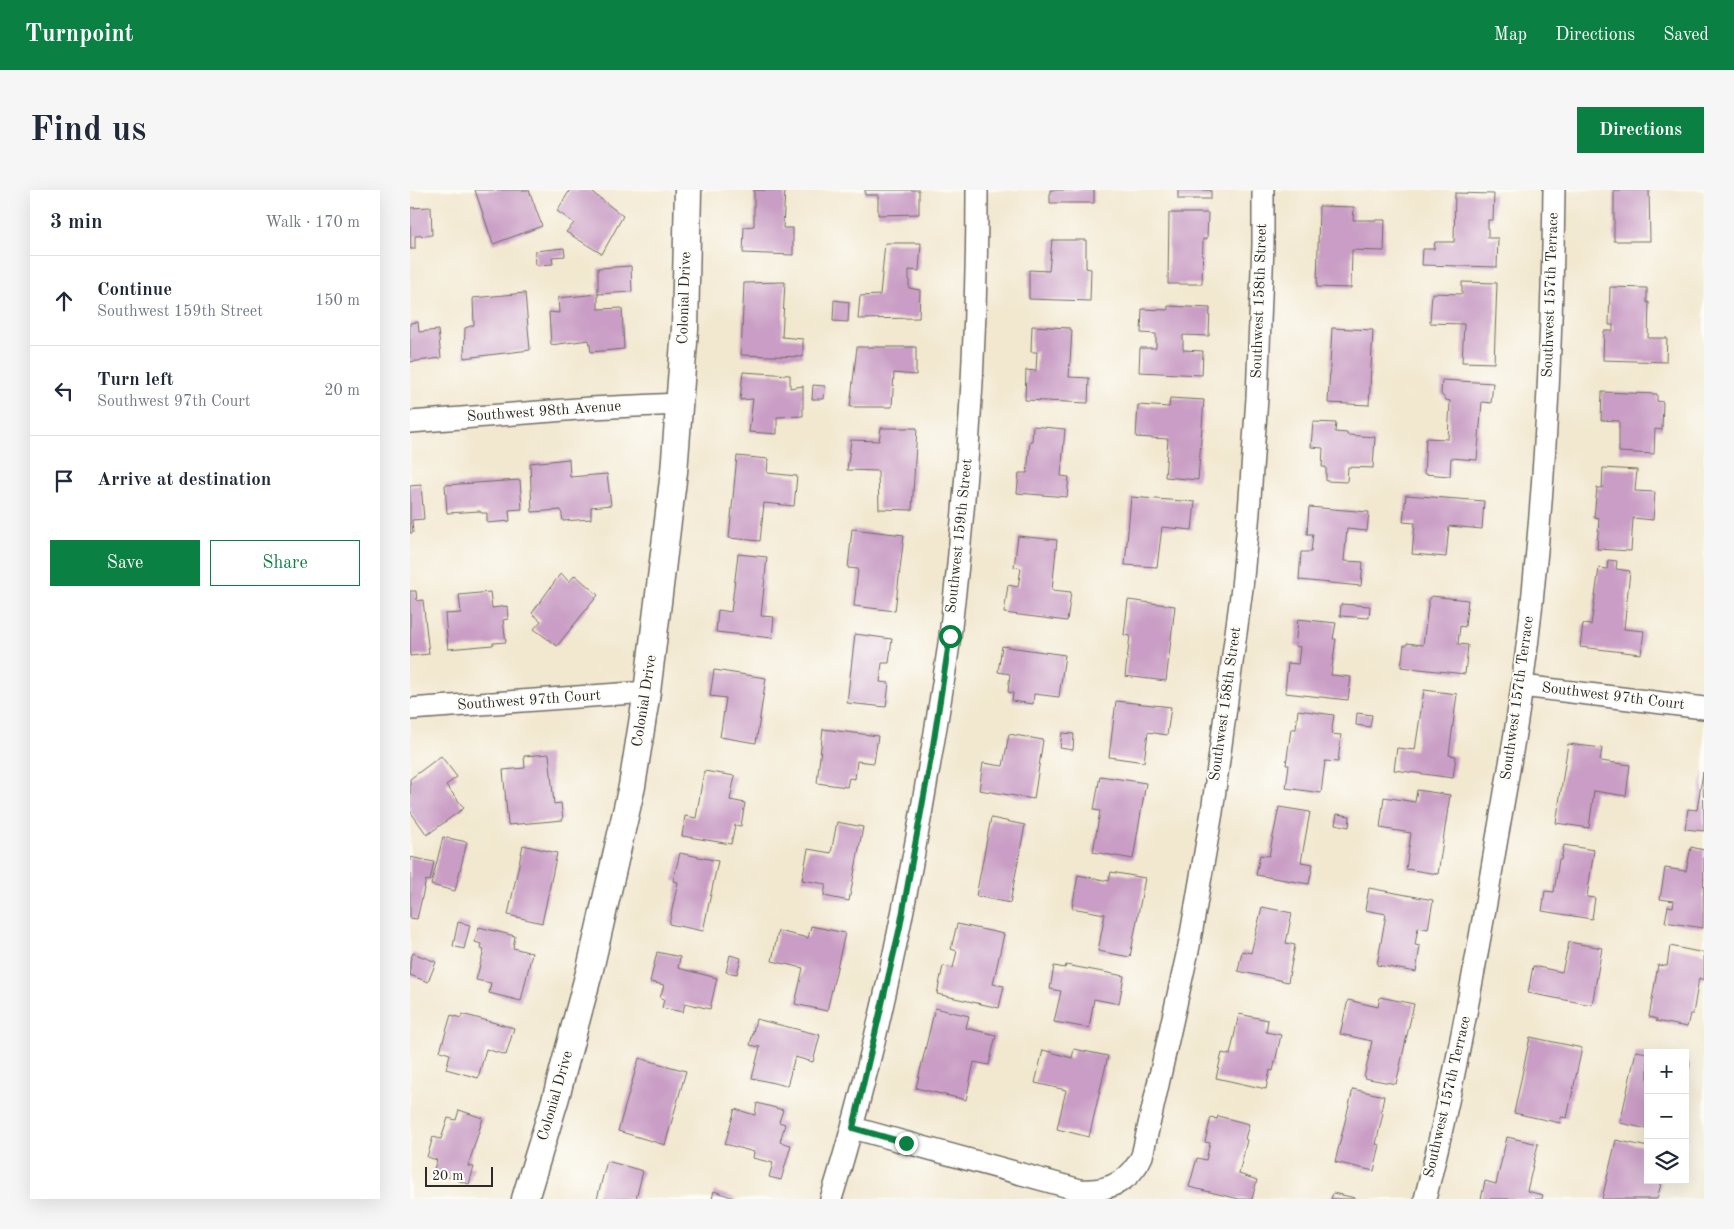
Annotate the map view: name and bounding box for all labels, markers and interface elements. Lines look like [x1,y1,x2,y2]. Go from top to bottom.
text: Turnpoint [25,23,133,47]
text: Map [1494,26,1527,44]
text: Directions [1555,26,1635,44]
text: Saved [1663,26,1709,44]
button: Directions [1577,107,1704,153]
text: Find us [30,113,146,148]
text: 3 min [50,212,103,233]
street label: Southwest 157th Terrace [1541,212,1561,378]
text: Walk · 170 m [265,215,360,231]
street label: Southwest 158th Street [1250,223,1270,379]
street label: Colonial Drive [676,251,694,345]
text: Continue [97,281,172,300]
icon: ahead [50,287,78,315]
text: 150 m [315,293,360,309]
text: Southwest 159th Street [97,304,263,320]
text: Turn left [97,371,174,390]
icon: left [50,377,78,405]
text: 20 m [324,383,360,399]
text: Southwest 97th Court [97,394,250,410]
street label: Southwest 98th Avenue [466,399,622,425]
street label: Southwest 159th Street [944,458,976,614]
icon: arrive [50,467,78,495]
text: Arrive at destination [97,471,271,490]
button: Save [50,540,200,586]
button: Share [210,540,360,586]
street label: Southwest 157th Terrace [1499,615,1537,781]
route start [939,625,962,648]
street label: Southwest 158th Street [1208,626,1244,782]
street label: Colonial Drive [630,654,660,748]
street label: Southwest 97th Court [1541,681,1685,713]
street label: Southwest 97th Court [457,689,601,713]
street label: Southwest 157th Terrace [1422,1015,1474,1179]
street label: Colonial Drive [536,1049,576,1143]
map controls [1644,1049,1689,1184]
button: + [1644,1049,1689,1094]
button: − [1644,1094,1689,1139]
route end [895,1132,918,1155]
button: layers [1644,1139,1689,1184]
scale bar [425,1164,492,1187]
text: 20 m [432,1169,463,1183]

